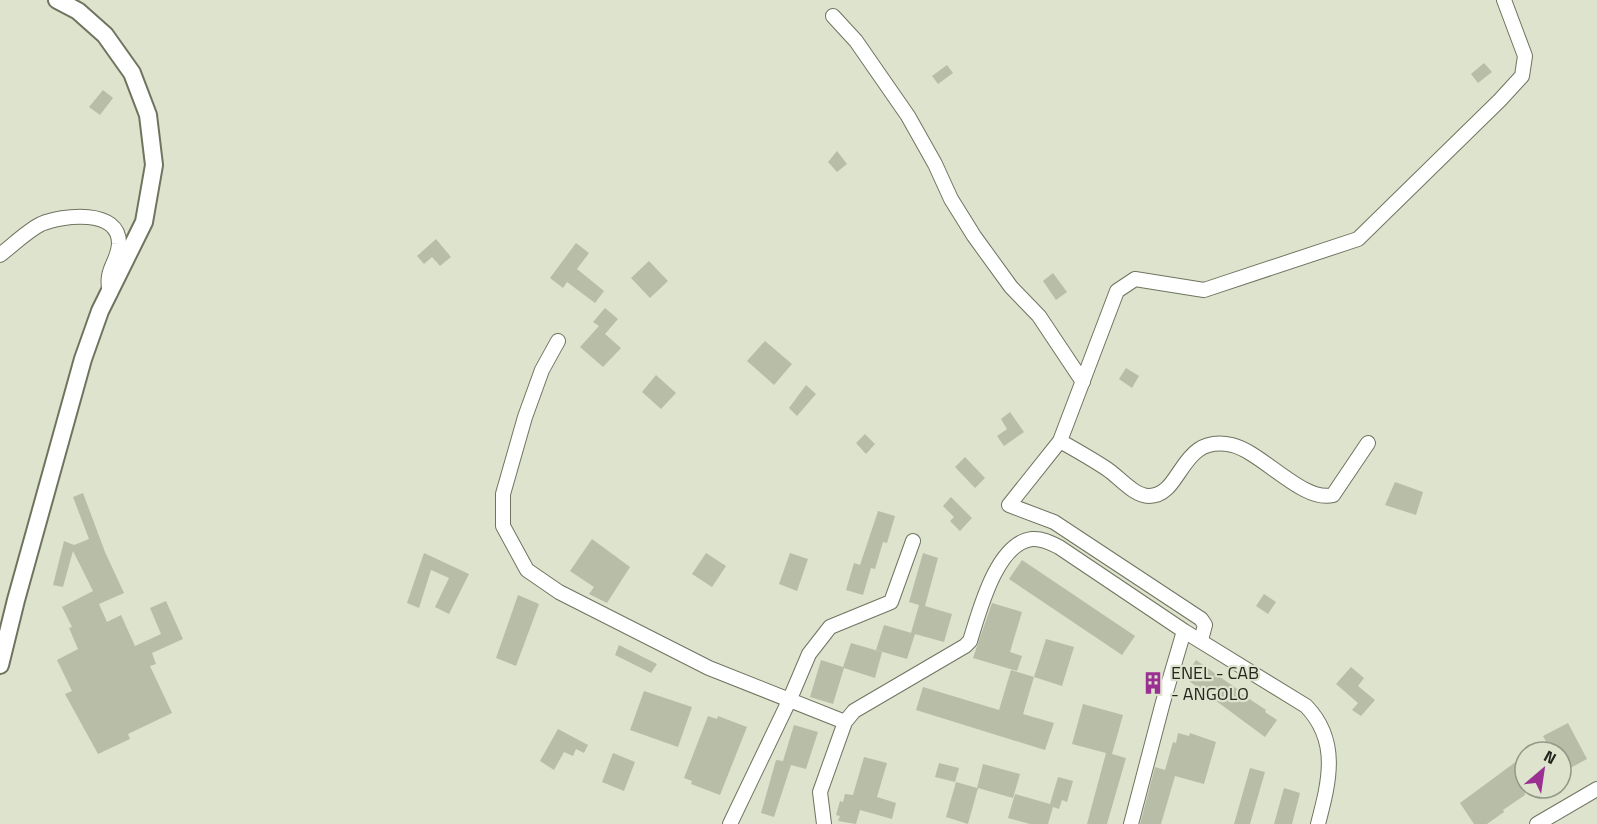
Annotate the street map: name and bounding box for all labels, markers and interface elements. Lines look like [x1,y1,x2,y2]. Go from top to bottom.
place label: ENEL - CAB - ANGOLO [1171,659,1259,707]
building icon: ENEL - CAB - ANGOLO [1140,670,1166,696]
north arrow [1513,740,1573,800]
text: N [1540,744,1561,770]

